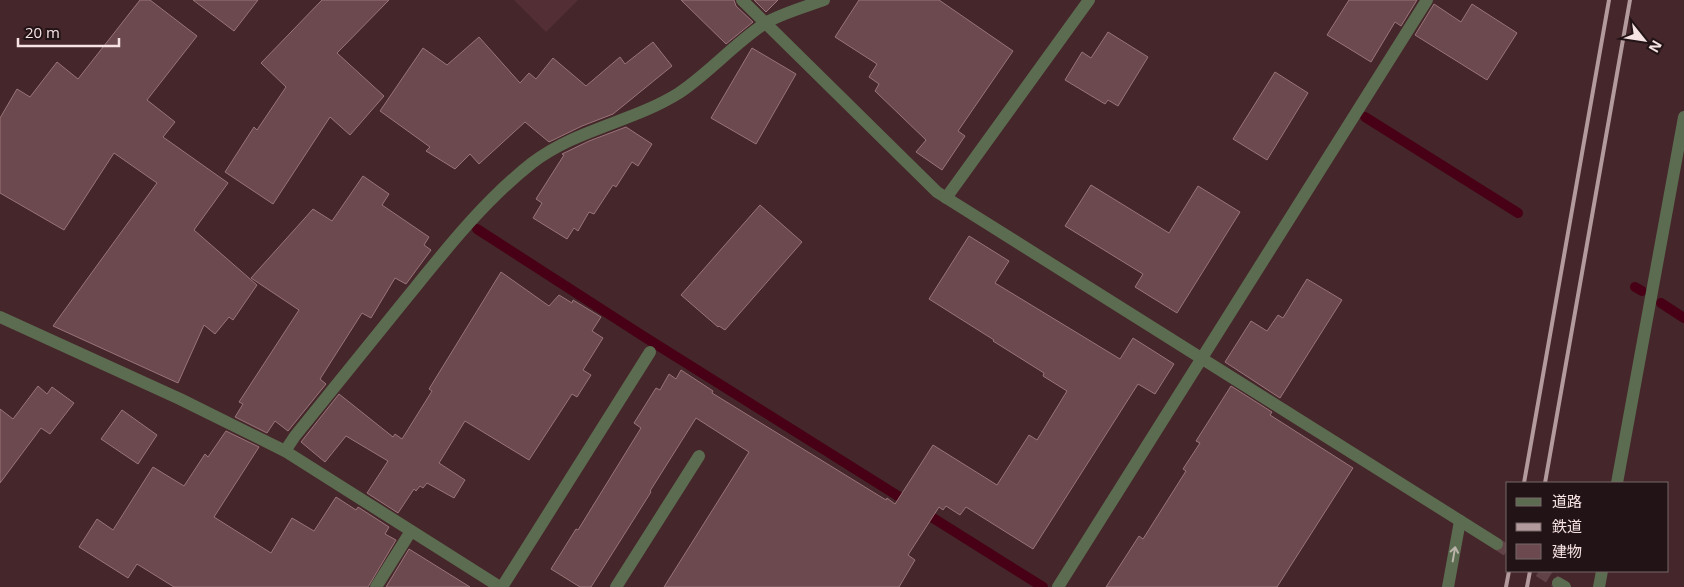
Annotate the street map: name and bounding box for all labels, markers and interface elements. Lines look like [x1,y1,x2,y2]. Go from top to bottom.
scale bar [18,15,119,47]
north arrow [1619,15,1669,65]
text: 20 m [25,22,60,42]
text: N [1645,37,1667,56]
legend [1506,482,1669,572]
text: 道路 [1552,491,1582,511]
text: 鉄道 [1552,516,1582,536]
text: 建物 [1552,541,1582,561]
one-way arrow [1449,546,1459,562]

